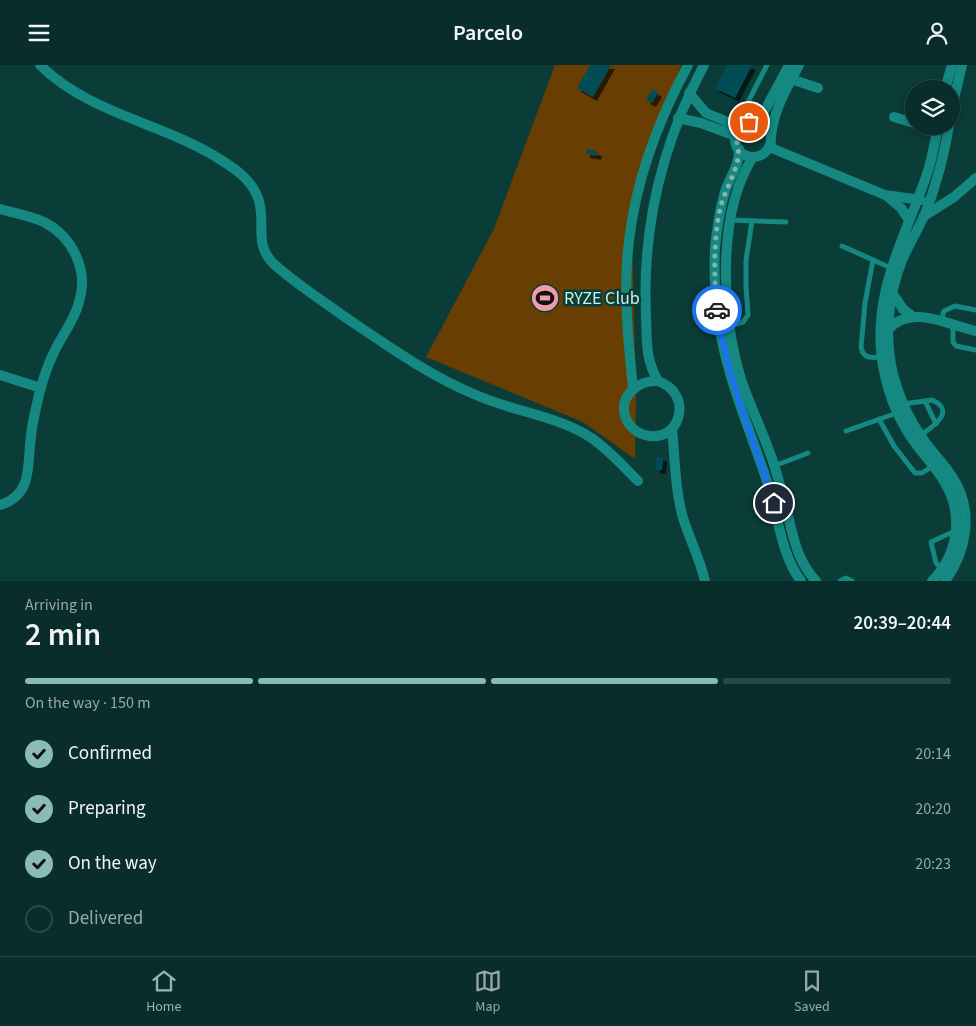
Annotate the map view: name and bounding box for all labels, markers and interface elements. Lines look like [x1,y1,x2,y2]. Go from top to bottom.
text: Parcelo [453,17,523,49]
icon: menu [25,19,53,47]
icon: person [923,19,951,47]
map controls [905,80,960,135]
button: layers [905,80,960,135]
pin [728,101,770,143]
icon: bag [735,108,763,136]
sports icon: RYZE Club [530,283,560,313]
courier [692,285,742,335]
place label: RYZE Club [564,286,640,311]
icon: car [703,296,731,324]
pin [753,482,795,524]
icon: home [760,489,788,517]
text: Arriving in [25,594,93,616]
text: 20:39–20:44 [853,610,951,637]
text: 2 min [25,612,101,658]
text: On the way · 150 m [25,692,150,714]
icon: check [25,740,53,768]
text: Confirmed [68,740,152,767]
text: 20:14 [915,743,951,765]
icon: check [25,795,53,823]
text: Preparing [68,795,146,822]
text: 20:20 [915,798,951,820]
icon: check [25,850,53,878]
text: On the way [68,850,157,877]
text: 20:23 [915,853,951,875]
text: Delivered [68,905,143,932]
tab: Home [146,967,181,1017]
tab: Map [474,967,502,1017]
tab: Saved [794,967,830,1017]

